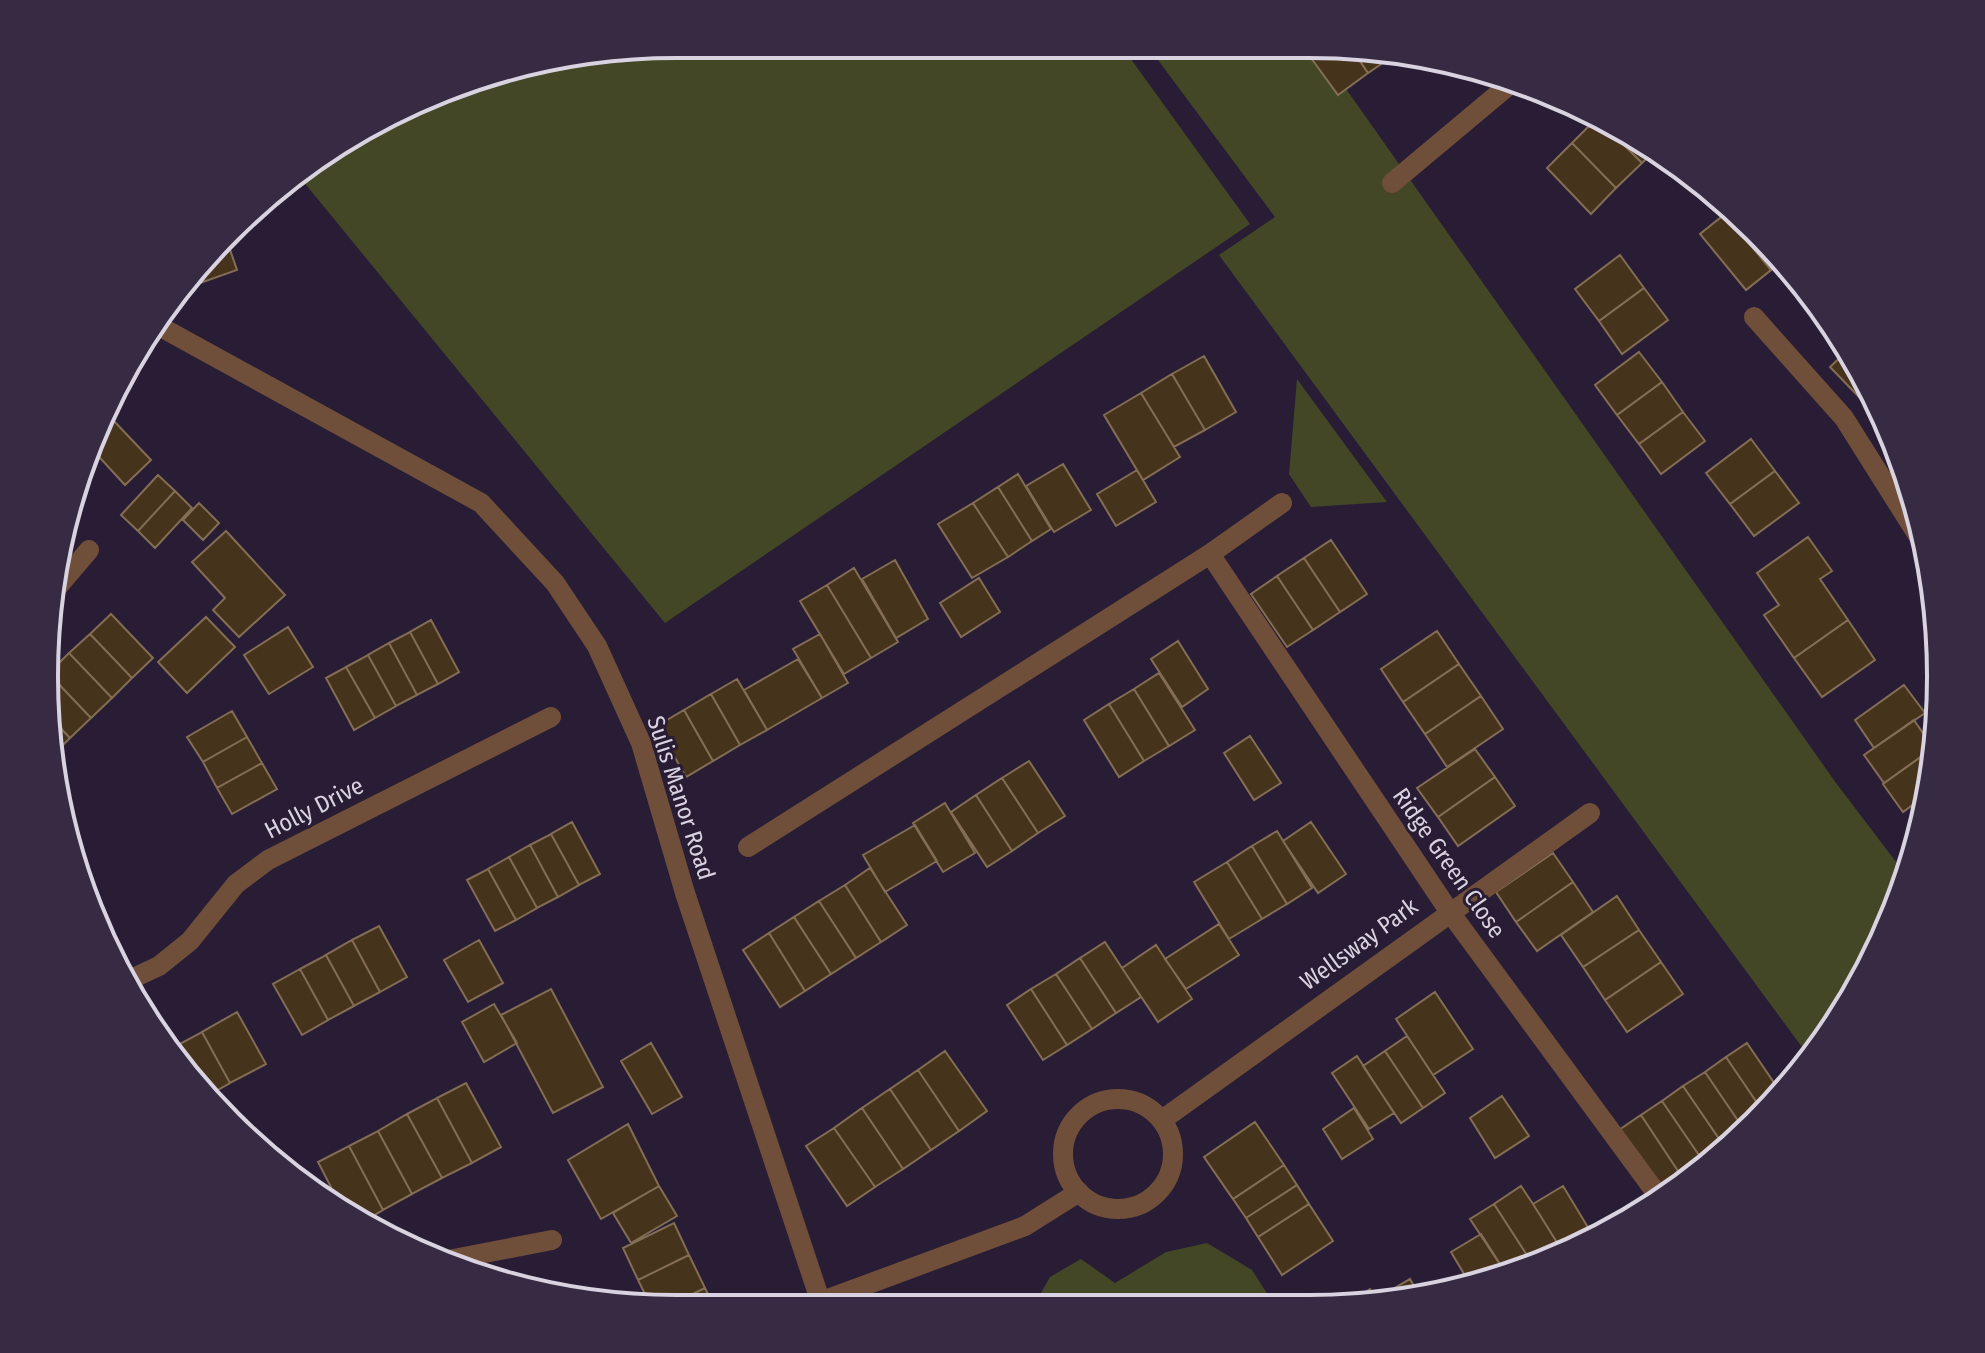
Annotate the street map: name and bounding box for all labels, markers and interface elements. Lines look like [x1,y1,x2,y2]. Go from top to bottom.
street label: Sulis Manor Road [641,713,721,883]
street label: Holly Drive [260,771,368,845]
street label: Ridge Green Close [1387,783,1511,943]
street label: Wellsway Park [1295,892,1424,996]

